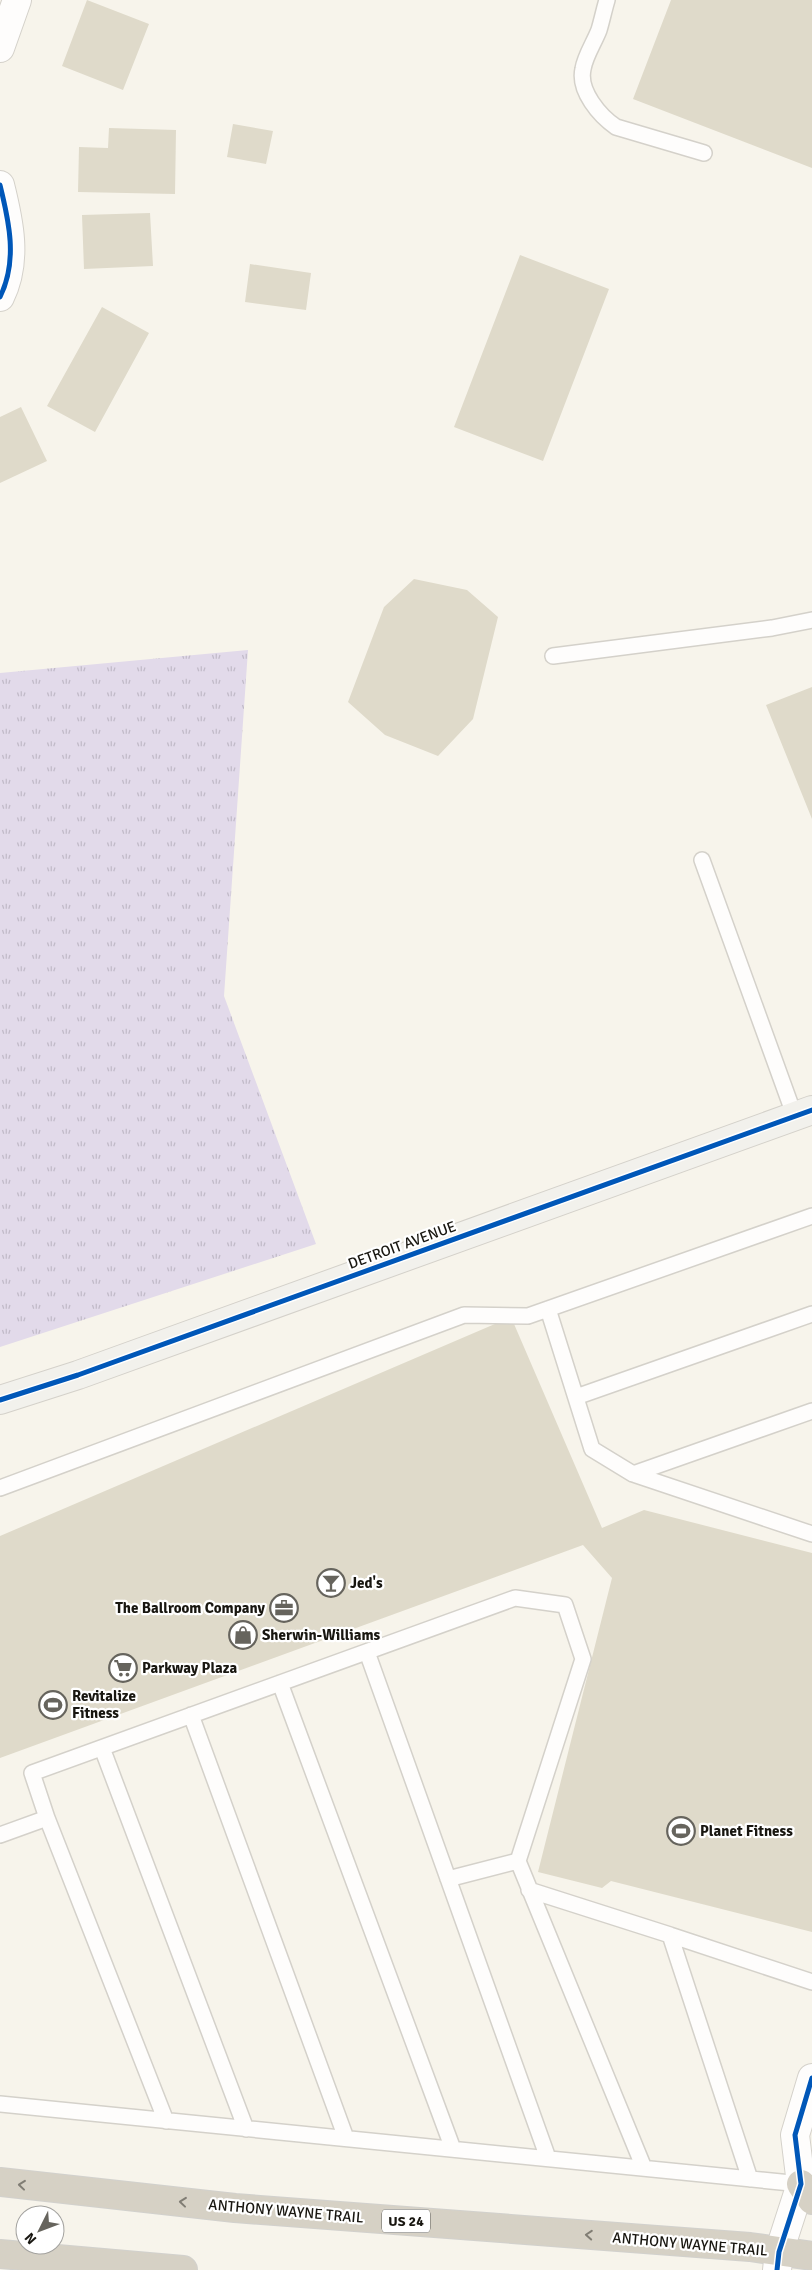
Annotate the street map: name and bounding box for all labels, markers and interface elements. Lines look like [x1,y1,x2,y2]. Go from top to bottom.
street label: DETROIT AVENUE [346,1217,458,1273]
bar icon: Jed's [316,1568,346,1598]
place label: Jed's [350,1574,383,1592]
office icon: The Ballroom Company [269,1593,299,1623]
place label: The Ballroom Company [115,1599,266,1617]
shop icon: Sherwin-Williams [228,1620,258,1650]
place label: Sherwin-Williams [262,1626,381,1644]
supermarket icon: Parkway Plaza [108,1653,138,1683]
place label: Parkway Plaza [142,1659,238,1677]
place label: Revitalize Fitness [72,1687,136,1722]
sports icon: Revitalize Fitness [38,1690,68,1720]
sports icon: Planet Fitness [666,1816,696,1846]
place label: Planet Fitness [700,1822,793,1840]
one-way arrow [17,2180,25,2191]
street label: ANTHONY WAYNE TRAIL [208,2195,365,2227]
one-way arrow [179,2197,187,2208]
north arrow [15,2205,65,2255]
road number: US 24 [382,2210,430,2232]
street label: ANTHONY WAYNE TRAIL [612,2228,769,2260]
text: N [21,2229,40,2248]
one-way arrow [585,2230,593,2241]

